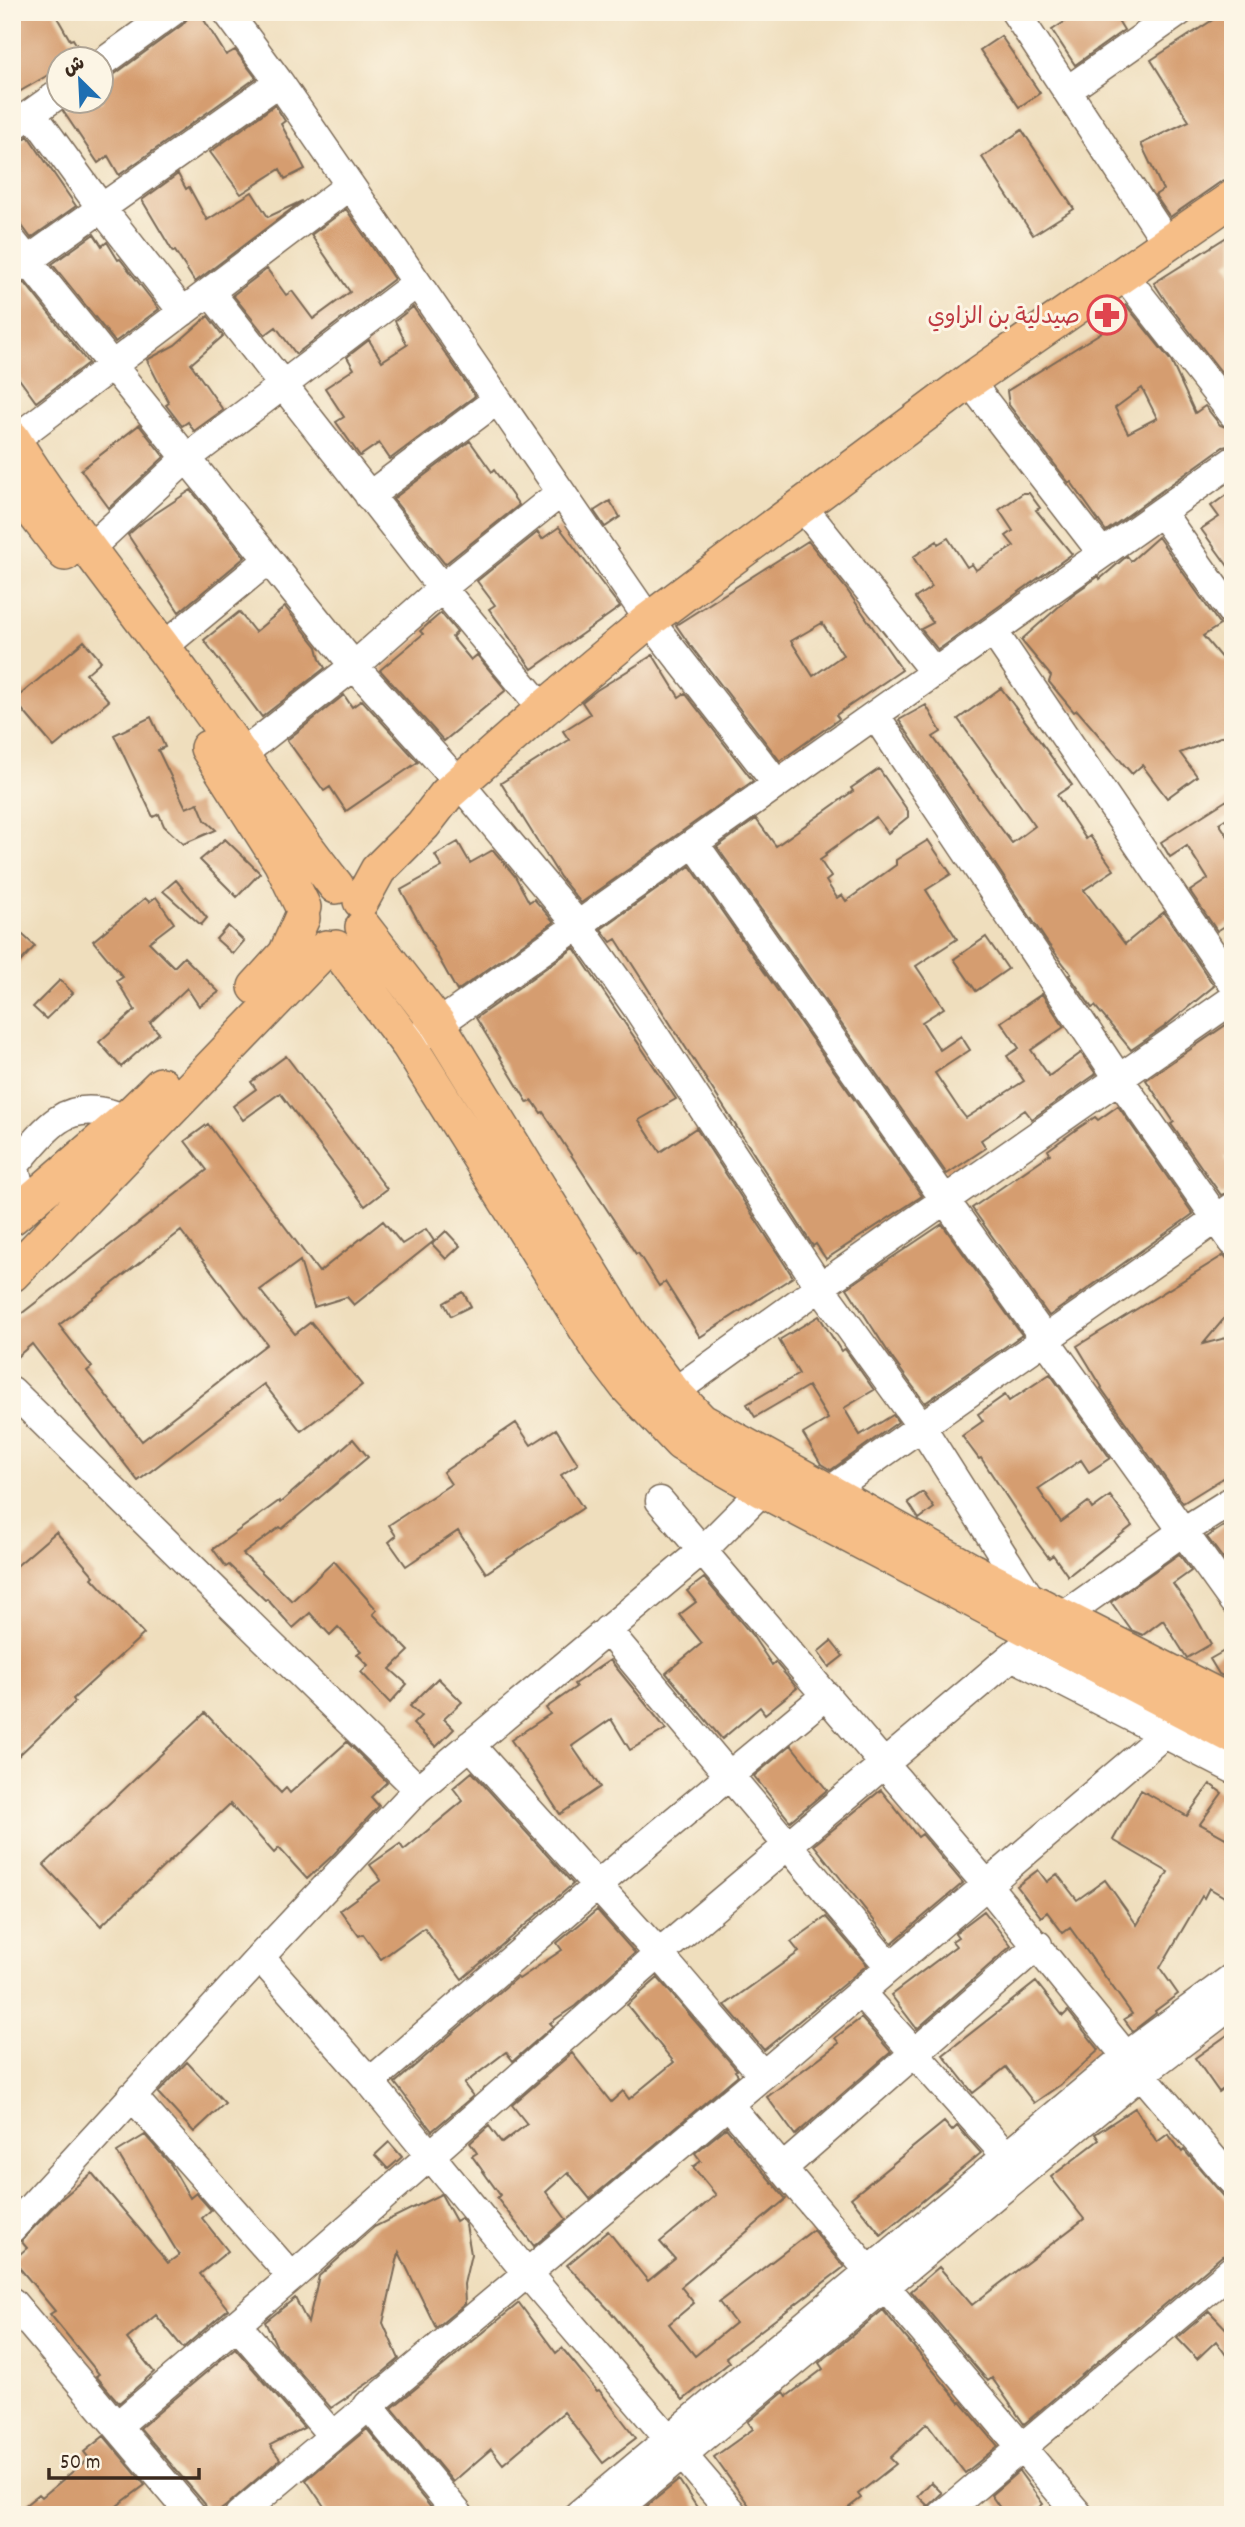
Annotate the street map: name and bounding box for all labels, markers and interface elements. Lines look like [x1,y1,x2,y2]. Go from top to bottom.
north arrow [46,46,116,116]
text: ش [59,51,90,84]
pharmacy icon: صيدلية بن الزاوي [1086,294,1128,336]
place label: صيدلية بن الزاوي [927,302,1080,335]
scale bar [49,2436,200,2480]
text: 50 m [60,2449,100,2479]

